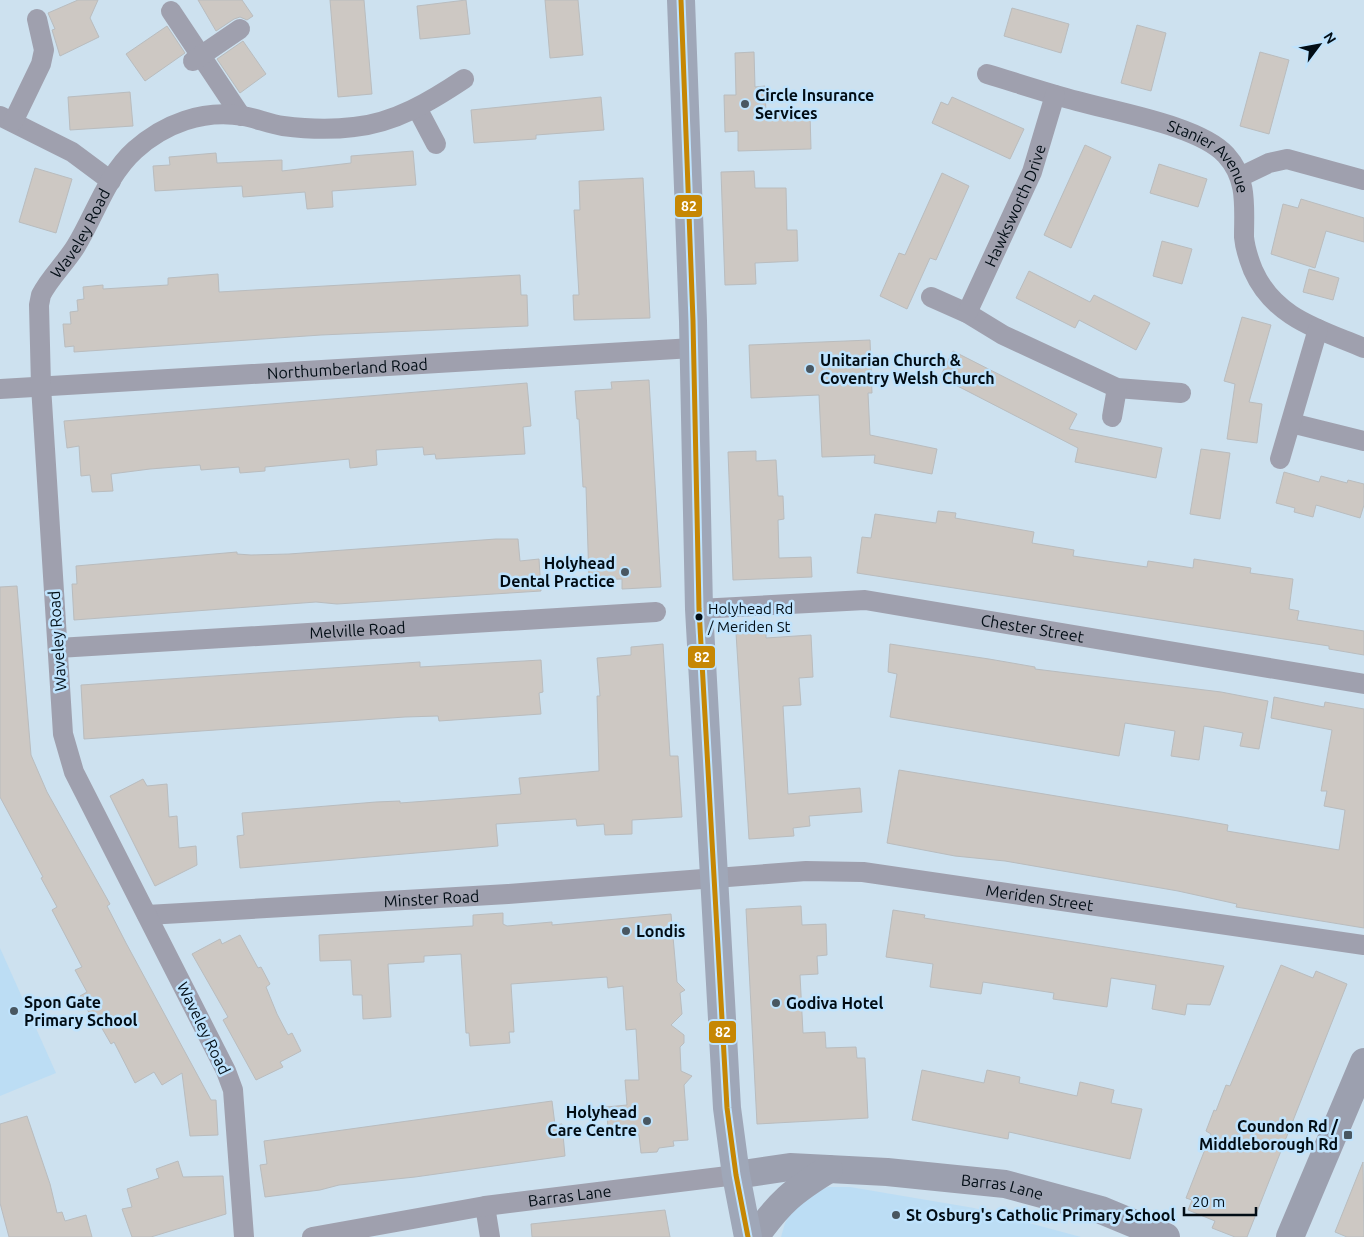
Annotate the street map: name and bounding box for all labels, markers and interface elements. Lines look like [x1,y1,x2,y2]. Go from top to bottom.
north arrow [1294,20,1344,70]
text: N [1320,29,1340,47]
place label: Circle Insurance Services [755,86,874,122]
marker: Circle Insurance Services [739,98,751,110]
street label: Stanier Avenue [1165,116,1252,194]
street label: Hawksworth Drive [981,142,1049,269]
street label: Waveley Road [47,185,113,281]
line badge: 82 [674,194,703,218]
text: 82 [681,198,697,214]
place label: Unitarian Church & Coventry Welsh Church [820,351,995,387]
street label: Northumberland Road [266,355,428,382]
marker: Unitarian Church & Coventry Welsh Church [804,363,816,375]
place label: Holyhead Dental Practice [500,554,615,590]
marker: Holyhead Dental Practice [619,566,631,578]
street label: Waveley Road [45,590,69,692]
place label: Holyhead Rd / Meriden St [707,600,793,635]
street label: Chester Street [979,611,1086,646]
marker: Holyhead Rd / Meriden St [694,612,704,622]
street label: Melville Road [309,618,406,642]
line badge: 82 [687,645,716,669]
text: 82 [694,649,710,665]
street label: Meriden Street [985,881,1095,915]
street label: Minster Road [383,887,480,910]
place label: Londis [636,922,685,940]
marker: Londis [620,925,632,937]
street label: Waveley Road [174,979,234,1077]
place label: Spon Gate Primary School [24,993,138,1029]
place label: Godiva Hotel [786,994,884,1012]
marker: Godiva Hotel [770,997,782,1009]
marker: Spon Gate Primary School [8,1005,20,1017]
line badge: 82 [708,1020,737,1044]
text: 82 [715,1024,731,1040]
place label: Holyhead Care Centre [547,1103,637,1139]
marker: Holyhead Care Centre [641,1115,653,1127]
place label: Coundon Rd / Middleborough Rd [1199,1117,1339,1153]
marker: Coundon Rd / Middleborough Rd [1342,1129,1354,1141]
street label: Barras Lane [960,1171,1046,1203]
street label: Barras Lane [527,1181,612,1210]
scale bar [1184,1184,1256,1216]
text: 20 m [1192,1193,1225,1210]
place label: St Osburg's Catholic Primary School [906,1206,1175,1224]
marker: St Osburg's Catholic Primary School [890,1209,902,1221]

